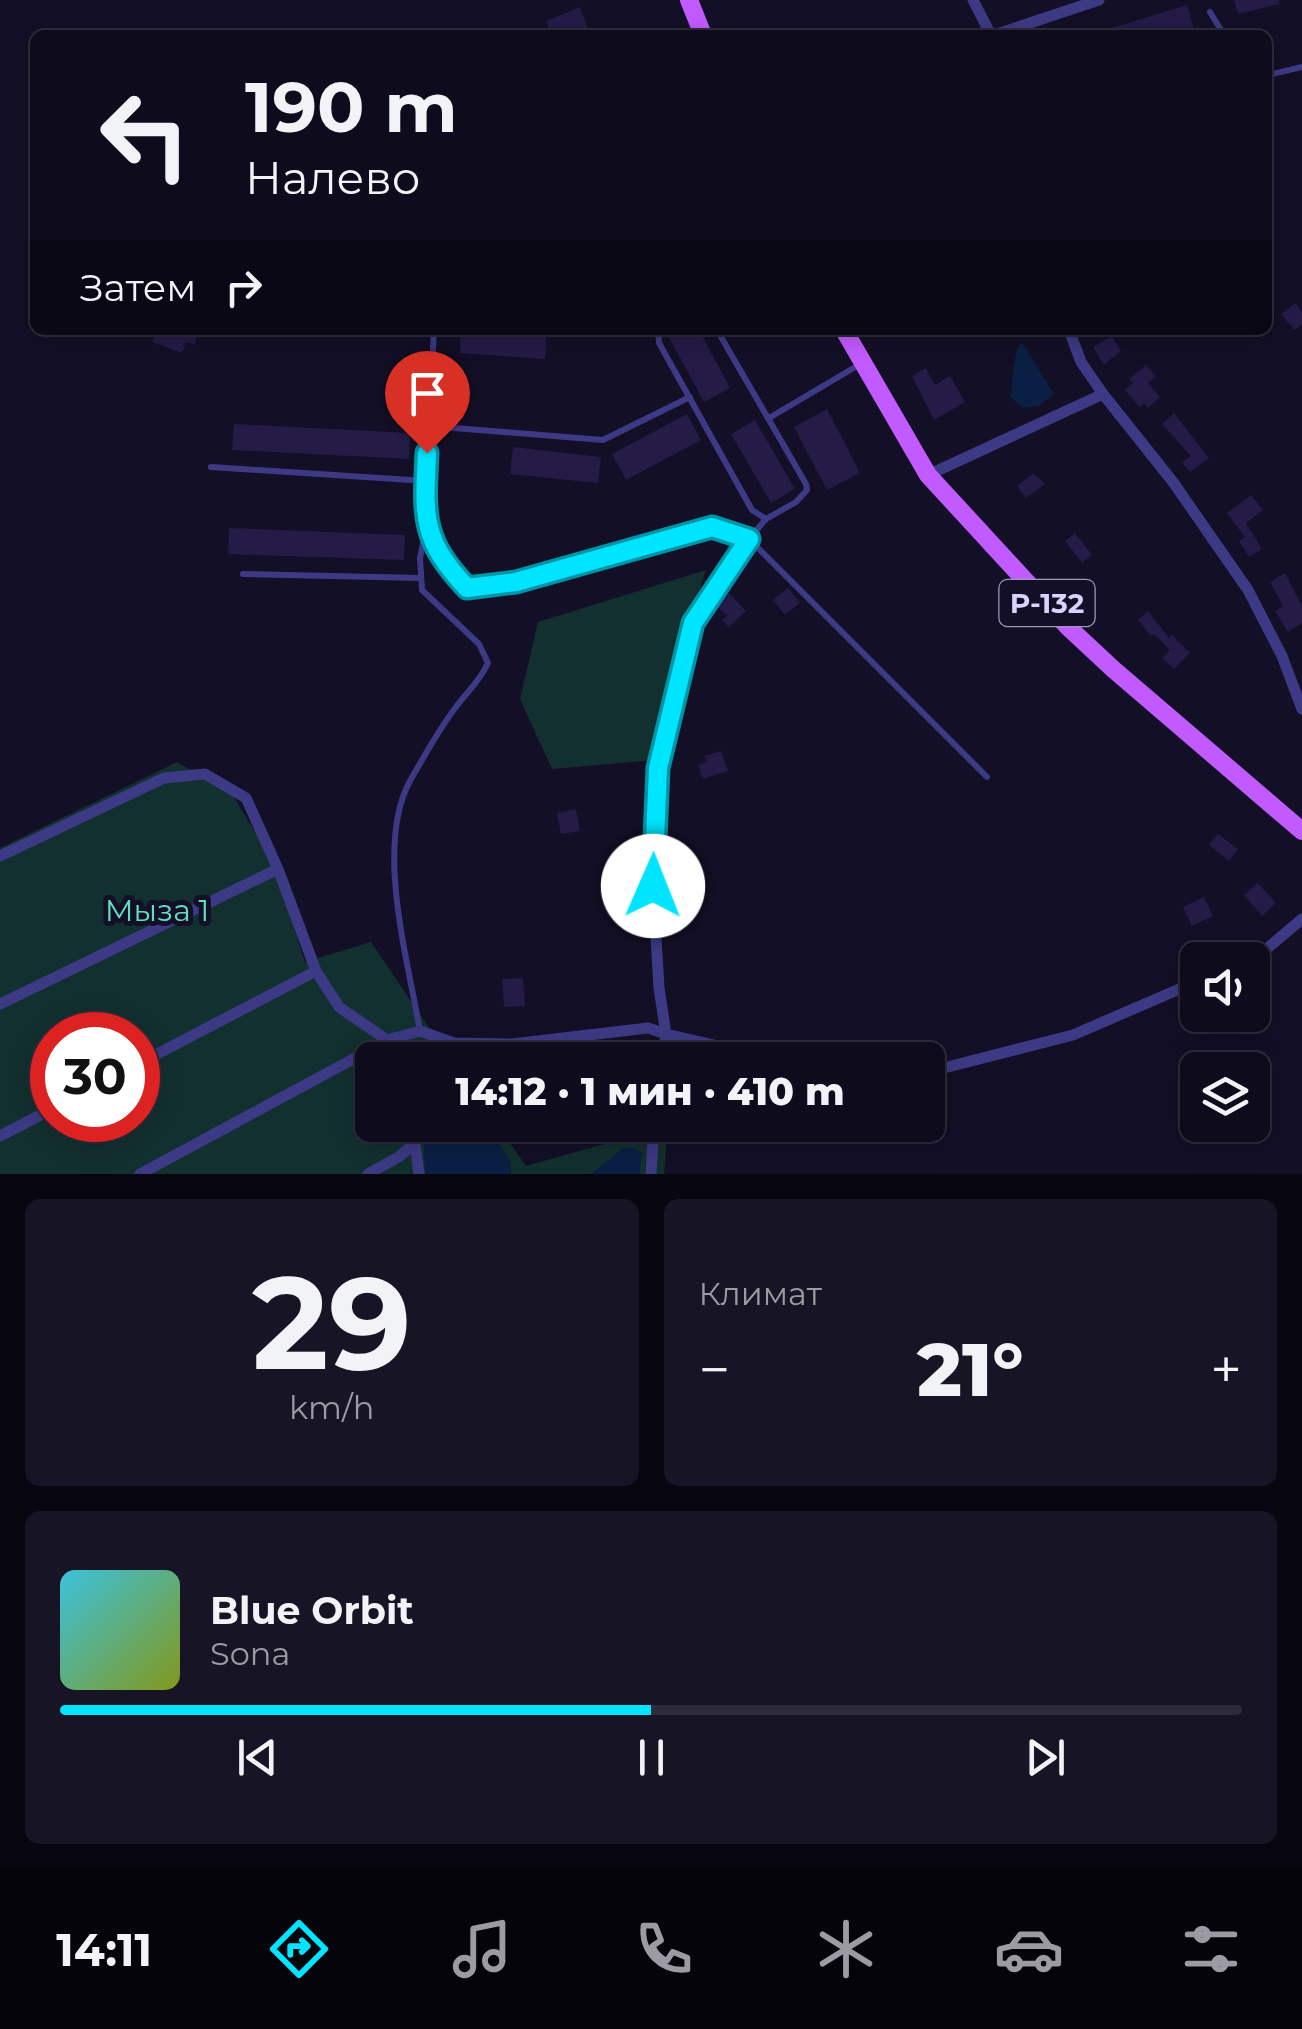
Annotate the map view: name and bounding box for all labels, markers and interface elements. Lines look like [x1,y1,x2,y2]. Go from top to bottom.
text: 190 m [245,64,458,150]
icon: left [80,70,210,200]
text: Налево [245,150,420,205]
icon: right [216,260,271,315]
text: Затем [80,264,196,311]
pin [385,351,470,454]
icon: arrive [400,366,455,421]
road number: Р-132 [1000,580,1094,626]
position arrow [601,834,705,938]
park label: Мыза 1 [105,892,209,929]
map controls [1180,942,1270,1142]
button: sound [1180,942,1270,1032]
speed limit sign: 30 [30,1012,160,1142]
button: layers [1180,1052,1270,1142]
text: 14:12 · 1 мин · 410 m [455,1068,845,1115]
text: 29 [252,1243,412,1402]
text: Климат [699,1274,822,1313]
text: 21° [917,1323,1024,1415]
text: − [699,1336,730,1403]
text: + [1210,1336,1242,1403]
text: km/h [289,1388,374,1427]
text: Blue Orbit [210,1587,414,1634]
text: Sona [210,1634,290,1673]
icon: previous [230,1730,285,1785]
icon: pause [624,1730,679,1785]
icon: next [1018,1730,1073,1785]
icon: directions [264,1914,334,1984]
icon: music [447,1914,517,1984]
icon: phone [629,1914,699,1984]
icon: climate [811,1914,881,1984]
icon: car [994,1914,1064,1984]
icon: filters [1176,1914,1246,1984]
text: 14:11 [56,1922,152,1977]

